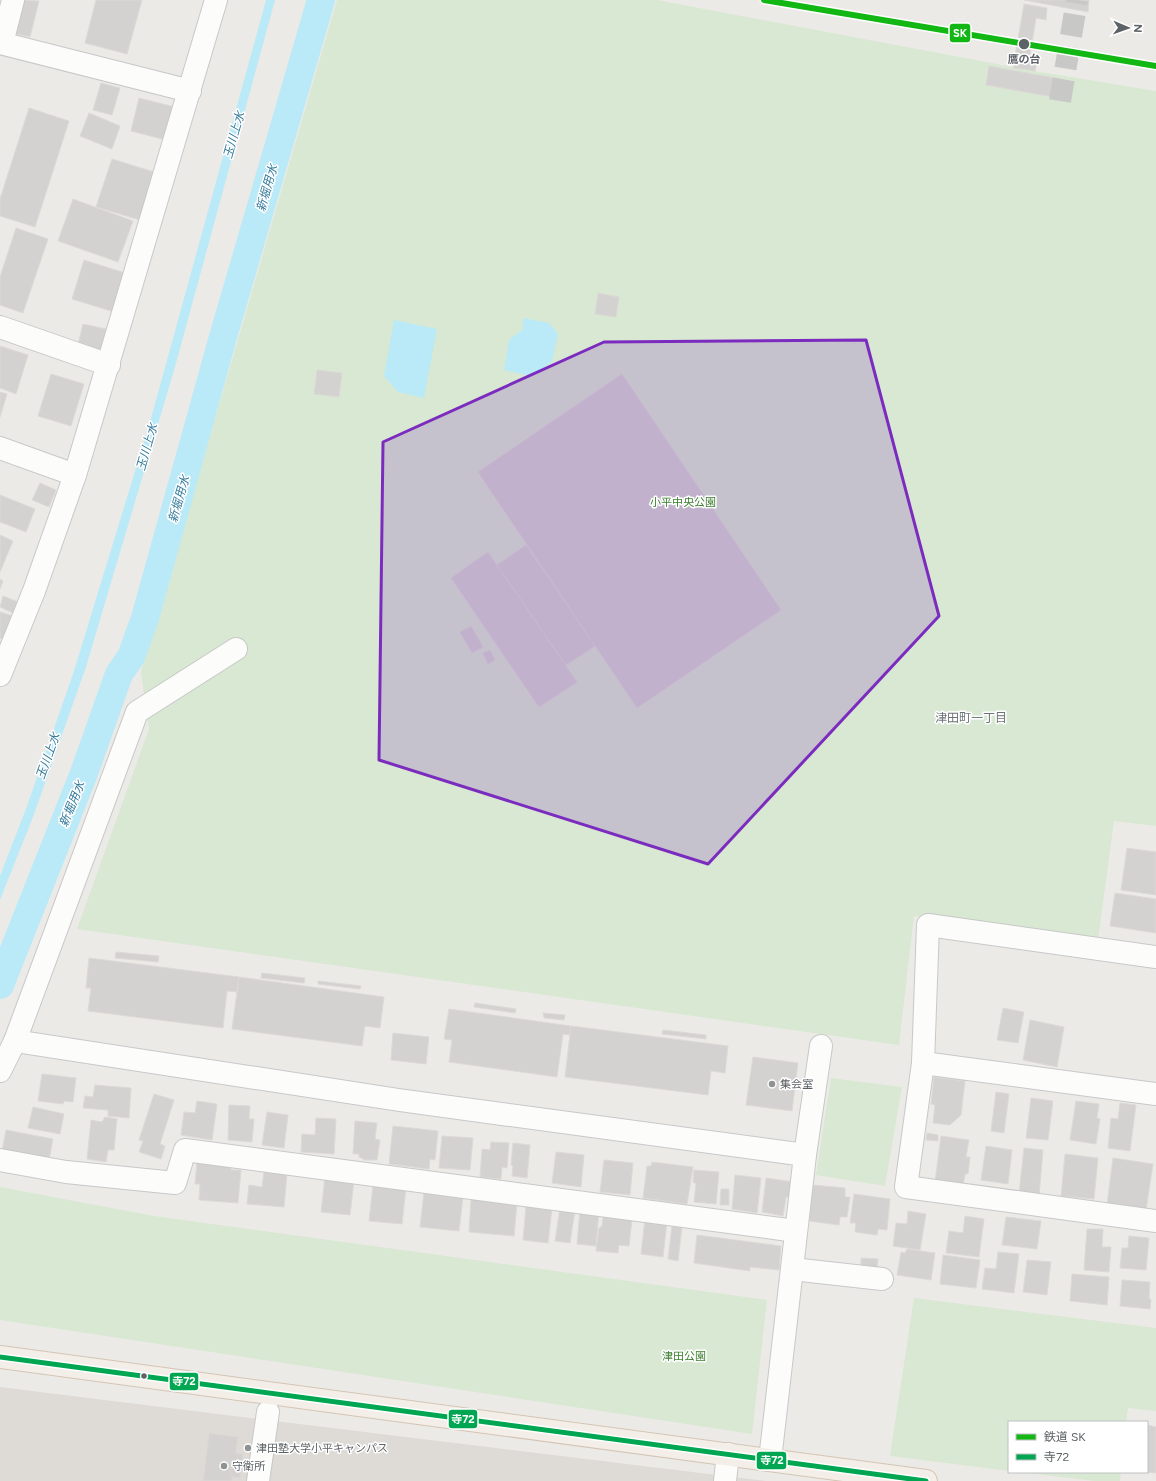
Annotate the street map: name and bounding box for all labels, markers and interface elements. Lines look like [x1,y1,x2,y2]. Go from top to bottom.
north arrow [1108,8,1148,48]
line badge: SK [949,23,971,43]
text: N [1131,24,1144,33]
text: SK [953,27,968,40]
marker: 鷹の台 [1017,37,1031,51]
place label: 鷹の台 [1008,53,1041,66]
water label: 玉川上水 [221,108,248,160]
water label: 新堀用水 [254,161,281,213]
water label: 玉川上水 [134,420,161,472]
water label: 新堀用水 [166,472,193,524]
park label: 小平中央公園 [650,496,716,509]
district label: 津田町一丁目 [935,711,1007,725]
water label: 玉川上水 [33,729,63,781]
water label: 新堀用水 [57,777,88,829]
place label: 集会室 [780,1078,813,1091]
marker: 集会室 [767,1079,777,1089]
park label: 津田公園 [662,1350,706,1363]
unlabelled marker [139,1371,149,1381]
line badge: 寺72 [169,1372,199,1391]
text: 寺72 [172,1375,196,1388]
line badge: 寺72 [448,1409,478,1429]
text: 寺72 [451,1413,475,1426]
legend [1008,1421,1148,1473]
text: 鉄道 SK [1044,1430,1086,1444]
place label: 津田塾大学小平キャンパス [256,1442,388,1455]
marker: 津田塾大学小平キャンパス [243,1443,253,1453]
text: 寺72 [1044,1450,1069,1464]
line badge: 寺72 [756,1451,787,1470]
text: 寺72 [760,1454,784,1467]
place label: 守衛所 [232,1460,266,1473]
marker: 守衛所 [219,1461,229,1471]

